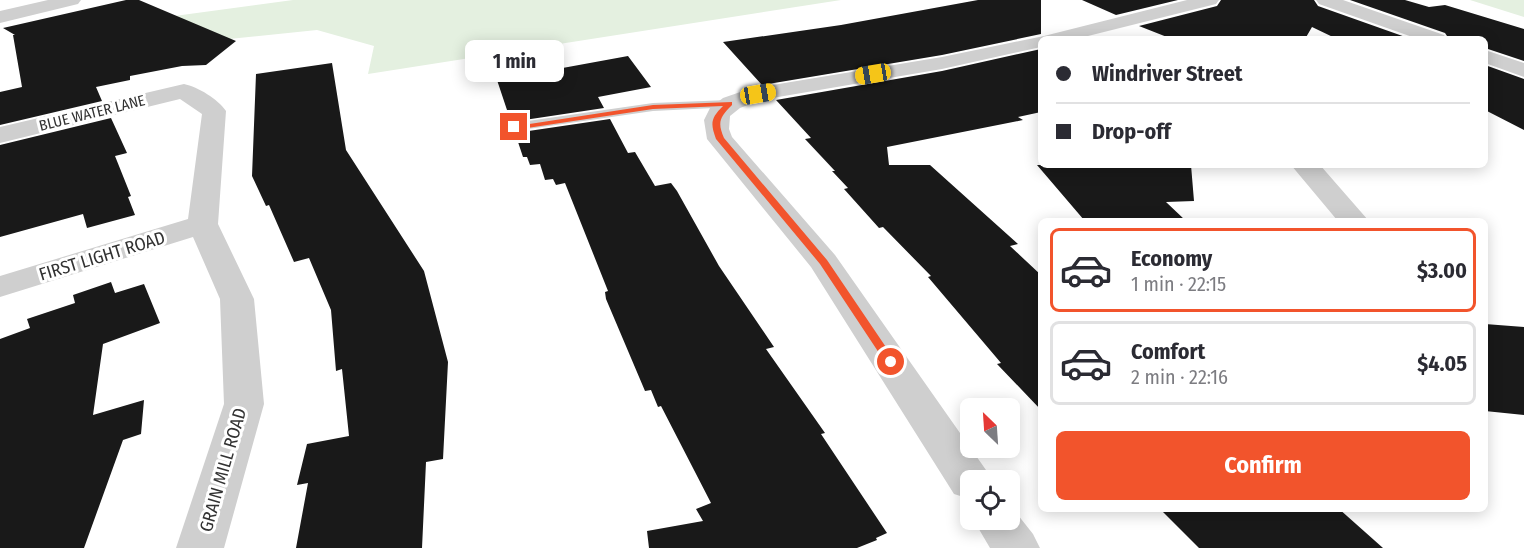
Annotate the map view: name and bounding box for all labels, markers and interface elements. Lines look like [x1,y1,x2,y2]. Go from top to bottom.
callout: 1 min [464,40,564,82]
text: 1 min [493,49,536,73]
text: Windriver Street [1092,60,1243,87]
car [854,62,892,86]
car [739,82,777,106]
street label: BLUE WATER LANE [37,91,147,135]
route end [500,113,527,140]
text: Drop-off [1092,118,1171,145]
street label: FIRST LIGHT ROAD [36,226,168,286]
icon: car [1059,243,1113,297]
text: Economy [1131,245,1212,272]
text: $3.00 [1417,257,1467,284]
text: 1 min · 22:15 [1131,272,1226,296]
icon: car [1059,336,1113,390]
text: Comfort [1131,338,1205,365]
route start [877,348,904,375]
text: $4.05 [1417,350,1467,377]
text: 2 min · 22:16 [1131,365,1228,389]
north arrow [960,398,1020,458]
map controls [960,398,1020,530]
street label: GRAIN MILL ROAD [195,406,251,534]
button: Confirm [1056,431,1470,500]
button: locate [960,470,1020,530]

